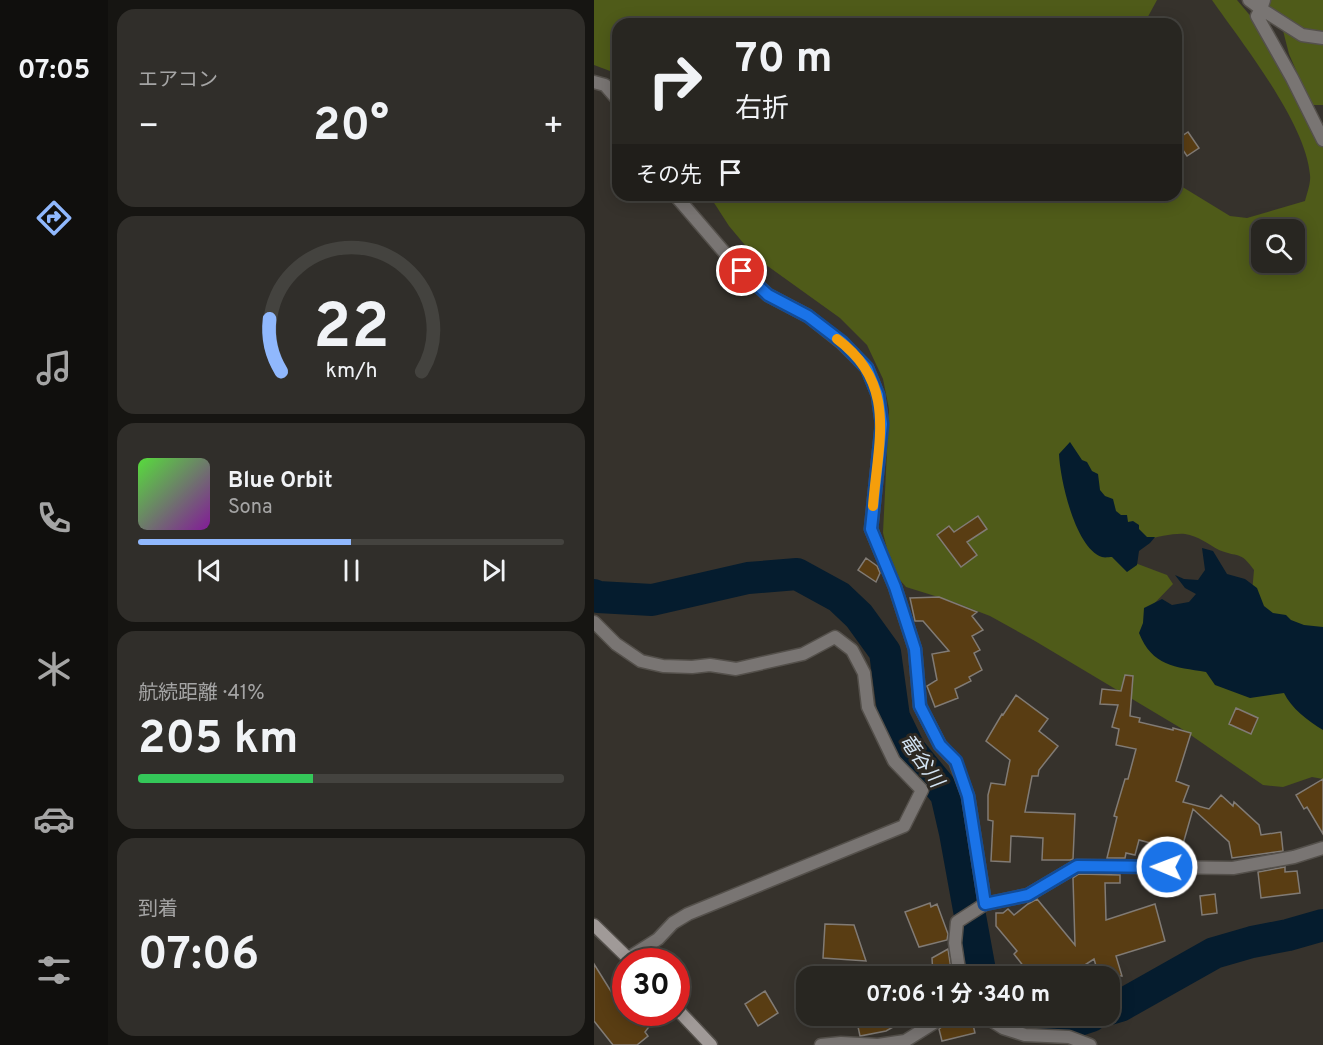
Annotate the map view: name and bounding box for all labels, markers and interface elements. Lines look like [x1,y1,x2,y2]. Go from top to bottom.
text: 70 m [735,34,833,87]
icon: right [636,42,714,120]
text: 07:05 [18,54,90,88]
text: エアコン [138,68,218,94]
text: 右折 [735,93,789,127]
text: 20° [313,99,389,156]
text: − [138,107,159,149]
text: + [543,107,564,149]
icon: arrive [714,156,747,189]
text: その先 [636,163,702,190]
icon: directions [33,197,75,239]
map controls [1251,219,1305,273]
button: search [1251,219,1305,273]
pin [716,245,767,296]
icon: arrive [725,254,758,287]
text: 22 [313,291,389,370]
icon: music [33,347,75,389]
text: km/h [325,359,377,386]
text: Blue Orbit [228,468,333,495]
text: Sona [228,495,273,521]
icon: phone [33,497,75,539]
icon: previous [193,554,226,587]
icon: pause [335,554,368,587]
icon: next [477,554,510,587]
icon: climate [33,648,75,690]
text: 航続距離 · 41% [138,681,265,707]
text: 205 km [138,712,299,769]
water label: 竜谷川 [893,729,949,795]
icon: car [33,798,75,840]
position arrow [1135,835,1199,899]
text: 到着 [138,897,178,923]
text: 07:06 [138,928,259,985]
speed limit sign: 30 [612,948,690,1026]
icon: filters [33,949,75,991]
text: 07:06 · 1 分 · 340 m [866,982,1050,1009]

